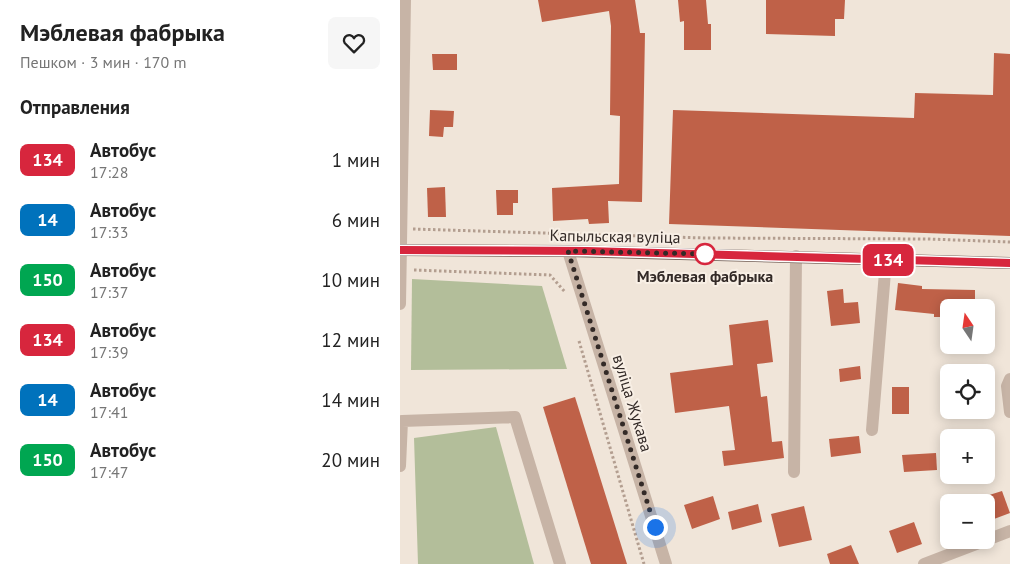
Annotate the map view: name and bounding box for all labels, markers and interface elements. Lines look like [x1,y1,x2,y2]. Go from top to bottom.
text: Мэблевая фабрыка [20,17,225,48]
button: heart [328,17,380,69]
text: Пешком · 3 мин · 170 m [20,52,187,72]
text: Отправления [20,95,130,119]
text: Автобус [90,138,156,162]
text: 134 [32,148,63,171]
text: 1 мин [332,148,380,172]
text: 17:28 [90,162,128,182]
text: Автобус [90,198,156,222]
text: 14 [37,208,58,231]
text: 6 мин [332,208,380,232]
text: 17:33 [90,222,128,242]
street label: Капыльская вуліца [549,225,681,247]
marker: Мэблевая фабрыка [694,243,716,265]
line badge: 134 [859,244,917,276]
text: 134 [873,248,903,271]
text: Автобус [90,258,156,282]
place label: Мэблевая фабрыка [637,266,773,286]
text: 150 [32,268,63,291]
text: 10 мин [321,268,380,292]
text: 17:37 [90,282,128,302]
north arrow [940,299,995,354]
map controls [940,299,995,549]
text: Автобус [90,318,156,342]
text: 134 [32,328,63,351]
text: 12 мин [321,328,380,352]
text: 17:39 [90,342,128,362]
street label: вуліца Жукава [609,352,657,454]
button: locate [940,364,995,419]
text: Автобус [90,378,156,402]
text: 14 [37,388,58,411]
text: 14 мин [321,388,380,412]
text: 17:41 [90,402,128,422]
button: + [940,429,995,484]
text: Автобус [90,438,156,462]
text: 150 [32,448,63,471]
text: 20 мин [321,448,380,472]
text: 17:47 [90,462,128,482]
button: − [940,494,995,549]
your location [643,515,668,540]

